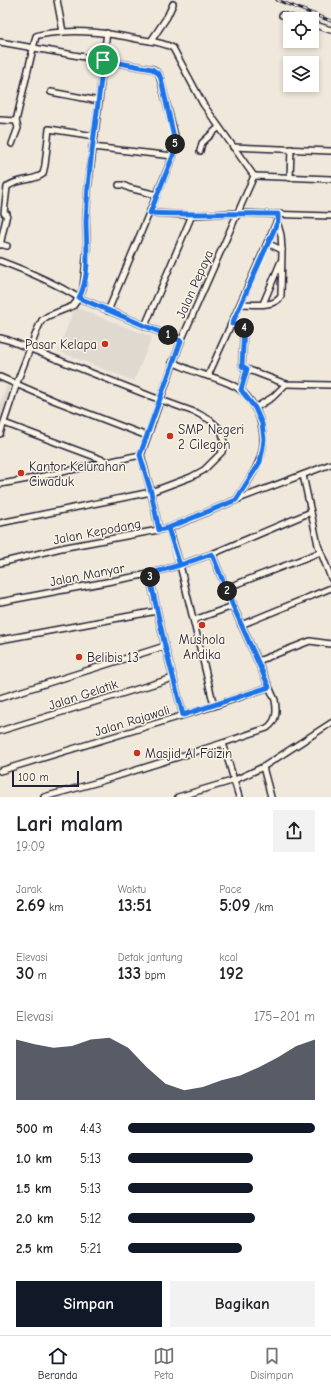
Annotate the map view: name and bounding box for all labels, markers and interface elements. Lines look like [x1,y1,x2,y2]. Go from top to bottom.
map controls [283,12,319,92]
button: locate [283,12,319,48]
pin [86,43,120,77]
icon: arrive [92,49,114,71]
button: layers [283,56,319,92]
pin: 5 [165,134,185,154]
text: 5 [172,137,178,150]
street label: Jalan Pepaya [173,248,216,321]
pin: 4 [234,318,254,338]
text: 4 [241,321,247,334]
pin: 1 [158,325,178,345]
text: 1 [166,328,170,341]
place label: Pasar Kelapa [25,337,97,352]
marker: Pasar Kelapa [100,339,110,349]
place label: SMP Negeri 2 Cilegon [178,422,244,452]
marker: SMP Negeri 2 Cilegon [165,431,175,441]
place label: Kantor Kelurahan Ciwaduk [29,459,126,489]
marker: Kantor Kelurahan Ciwaduk [16,468,26,478]
street label: Jalan Kepodang [52,516,142,547]
street label: Jalan Manyar [48,560,127,589]
pin: 3 [140,567,160,587]
text: 3 [147,570,153,583]
pin: 2 [217,581,237,601]
text: 2 [224,584,230,597]
marker: Mushola Andika [197,620,207,630]
place label: Mushola Andika [179,632,225,662]
place label: Belibis 13 [87,650,139,665]
marker: Belibis 13 [74,652,84,662]
street label: Jalan Gelatik [47,676,120,713]
street label: Jalan Rajawali [93,702,172,739]
place label: Masjid Al Faizin [145,746,232,761]
marker: Masjid Al Faizin [132,748,142,758]
scale bar [12,769,79,788]
text: 100 m [18,771,49,784]
button: share [273,810,315,852]
text: Lari malam [16,811,123,837]
text: 19:09 [16,839,45,854]
text: Jarak [16,883,42,896]
text: Waktu [118,883,146,896]
text: Pace [219,883,242,896]
text: 2.69 [16,896,45,915]
text: 13:51 [118,896,152,915]
text: 5:09 [219,896,251,915]
text: km [45,901,63,914]
text: /km [251,901,273,914]
text: Elevasi [16,951,48,964]
text: Detak jantung [118,951,183,964]
text: kcal [219,951,238,964]
text: 30 [16,964,34,983]
text: 133 [118,964,141,983]
text: 192 [219,964,243,983]
text: m [34,969,47,982]
text: bpm [141,969,166,982]
text: Elevasi [16,1009,53,1024]
text: 175–201 m [254,1009,315,1024]
text: 500 m [16,1121,53,1136]
text: 4:43 [80,1121,102,1136]
text: 1.0 km [16,1151,52,1166]
text: 5:13 [80,1151,101,1166]
text: 1.5 km [16,1181,52,1196]
text: 5:13 [80,1181,101,1196]
text: 2.0 km [16,1211,54,1226]
text: 5:12 [80,1211,101,1226]
text: 2.5 km [16,1241,53,1256]
text: 5:21 [80,1241,101,1256]
button: Simpan [16,1281,162,1327]
button: Bagikan [170,1281,315,1327]
tab: Beranda [38,1345,77,1382]
tab: Peta [153,1345,175,1382]
tab: Disimpan [250,1345,293,1382]

